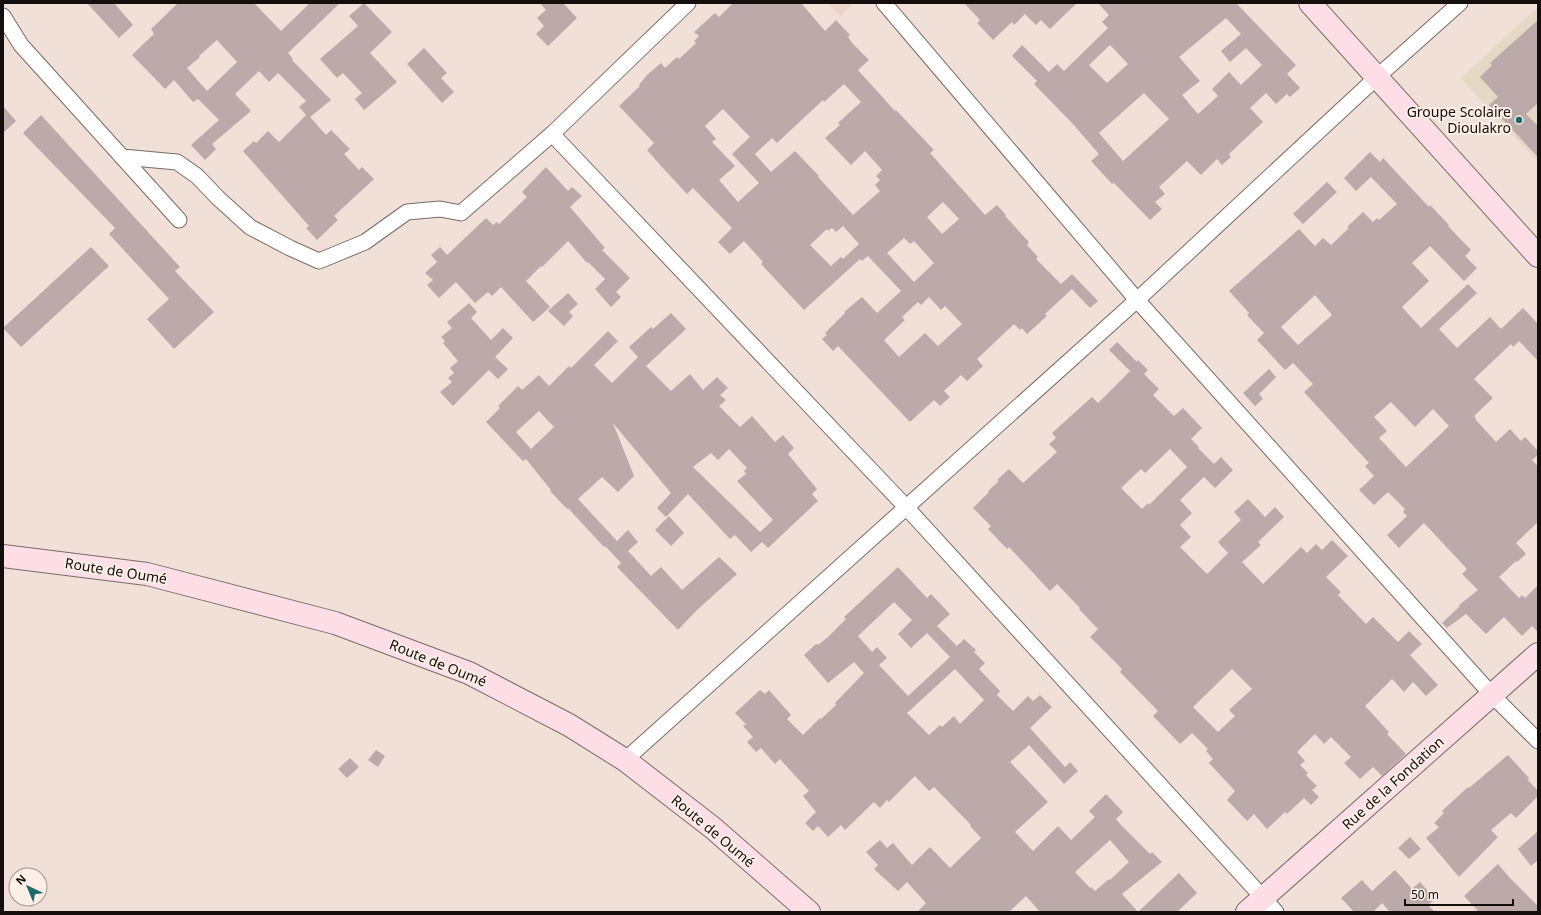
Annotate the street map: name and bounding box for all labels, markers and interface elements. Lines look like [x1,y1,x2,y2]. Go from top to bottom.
place label: Groupe Scolaire Dioulakro [1407,102,1511,137]
marker: Groupe Scolaire Dioulakro [1514,115,1524,125]
street label: Route de Oumé [64,553,169,588]
street label: Route de Oumé [387,634,490,691]
street label: Rue de la Fondation [1338,732,1448,833]
street label: Route de Oumé [668,790,759,871]
north arrow [8,867,48,907]
text: N [12,871,29,888]
scale bar [1405,881,1513,907]
text: 50 m [1411,886,1439,903]

